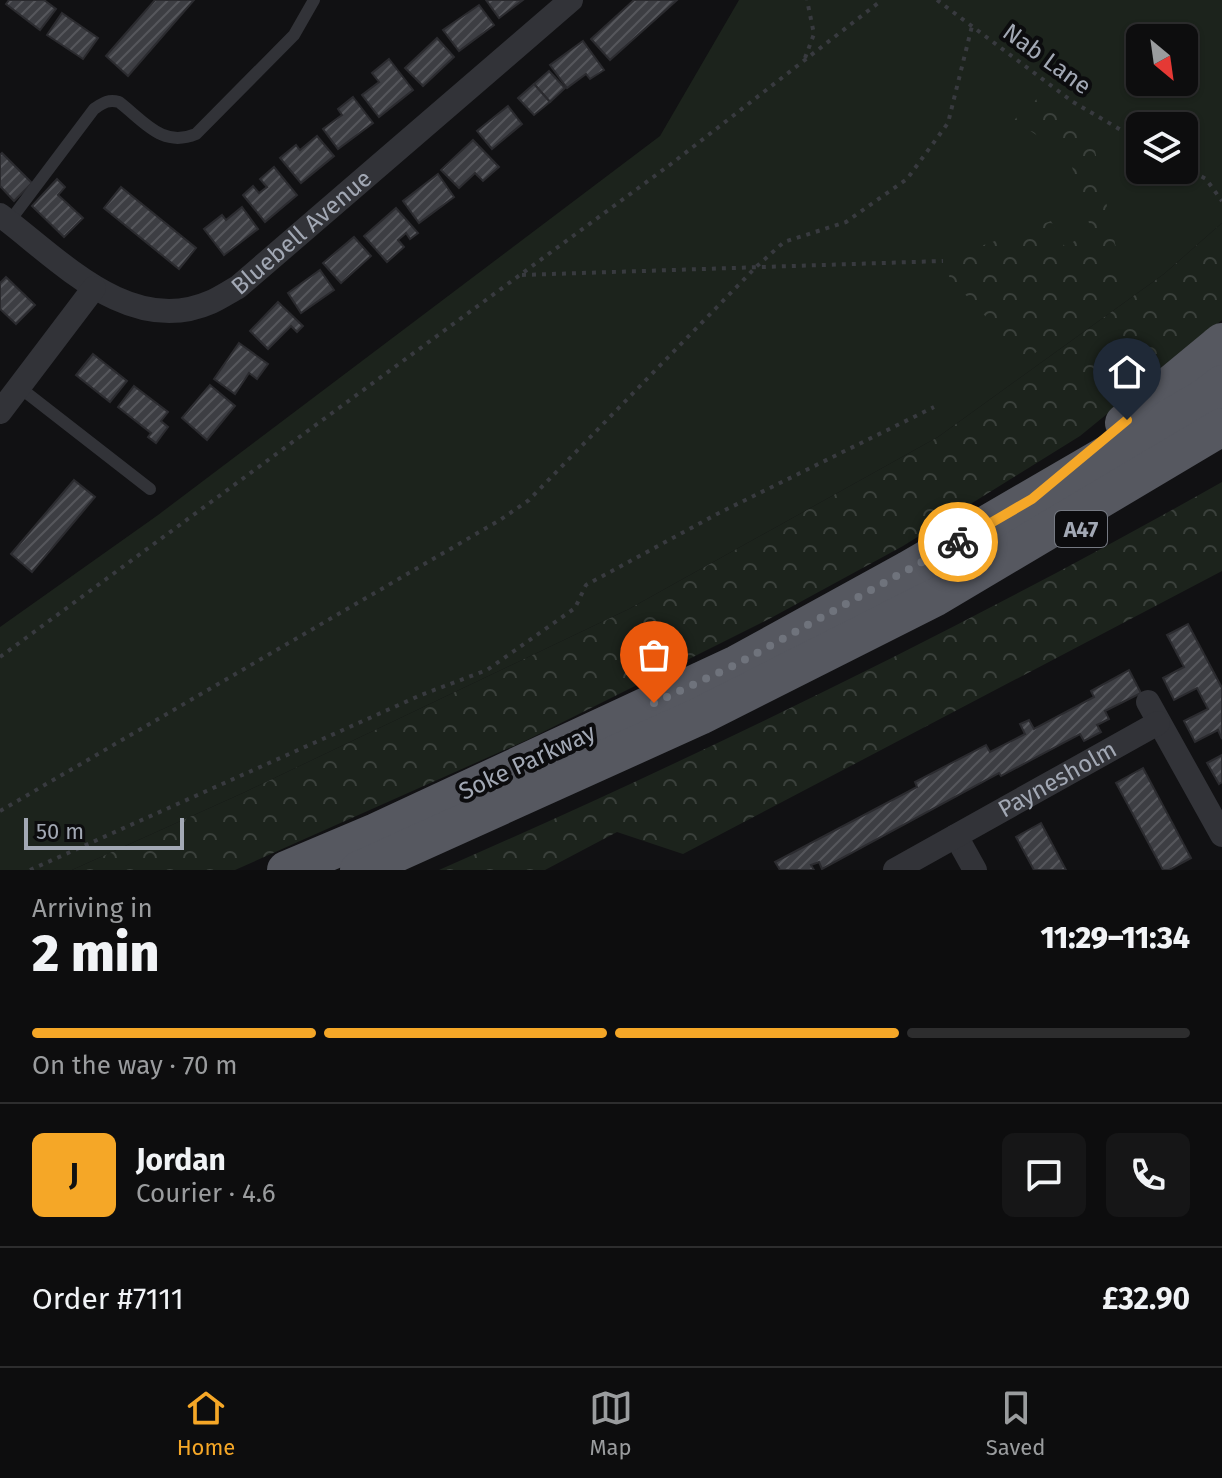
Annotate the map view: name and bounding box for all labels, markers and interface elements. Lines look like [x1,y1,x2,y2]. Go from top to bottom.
street label: Nab Lane [998,18,1096,100]
north arrow [1126,24,1198,96]
map controls [1126,24,1198,184]
button: layers [1126,112,1198,184]
street label: Bluebell Avenue [226,164,377,300]
pin [1093,338,1161,420]
icon: home [1105,350,1149,394]
courier [918,502,998,582]
road number: A47 [1055,511,1107,547]
icon: bike [936,520,980,564]
pin [620,621,688,703]
icon: bag [632,633,676,677]
street label: Soke Parkway [454,718,600,806]
street label: Paynesholm [993,735,1121,823]
scale bar [24,814,184,850]
text: 50 m [36,818,84,845]
text: Arriving in [32,893,153,924]
text: 11:29–11:34 [1040,920,1190,956]
text: 2 min [32,922,159,985]
text: On the way · 70 m [32,1050,238,1081]
button: chat [1002,1133,1086,1217]
button: phone [1106,1133,1190,1217]
text: Jordan [136,1142,226,1178]
text: J [69,1157,79,1193]
text: Courier · 4.6 [136,1178,276,1209]
text: Order #7111 [32,1281,184,1317]
text: £32.90 [1102,1281,1190,1317]
tab: Home [177,1386,235,1461]
tab: Map [589,1386,633,1461]
tab: Saved [986,1386,1045,1461]

